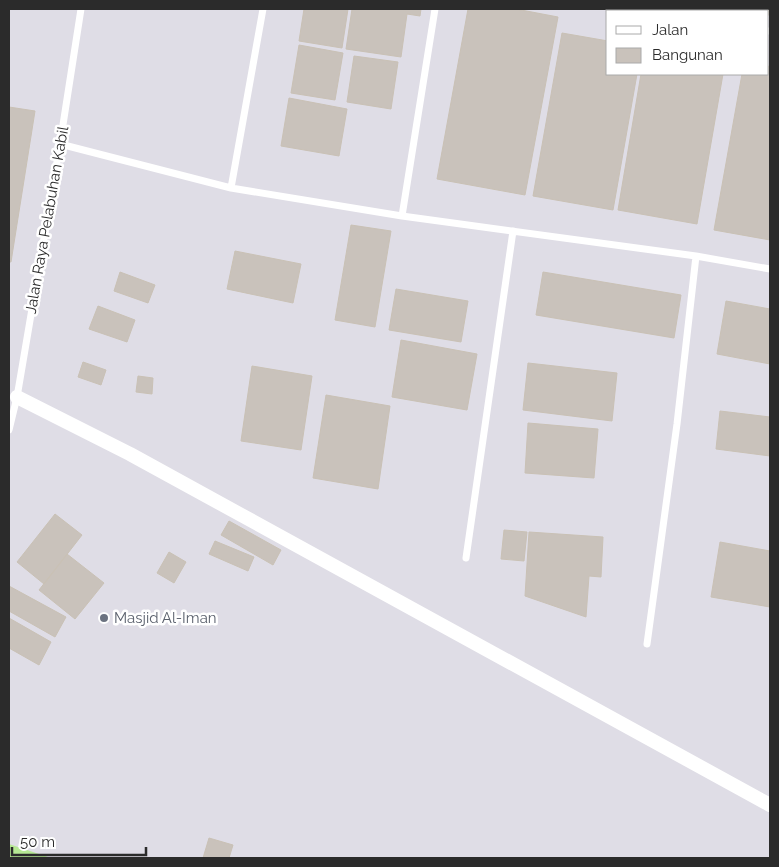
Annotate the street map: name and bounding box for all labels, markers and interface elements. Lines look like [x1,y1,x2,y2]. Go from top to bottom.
legend [606,10,769,75]
text: Jalan [652,21,688,39]
text: Bangunan [652,46,723,64]
street label: Jalan Raya Pelabuhan Kabil [22,124,73,315]
place label: Masjid Al-Iman [114,609,217,627]
marker: Masjid Al-Iman [98,612,110,624]
scale bar [12,824,146,856]
text: 50 m [20,833,55,851]

